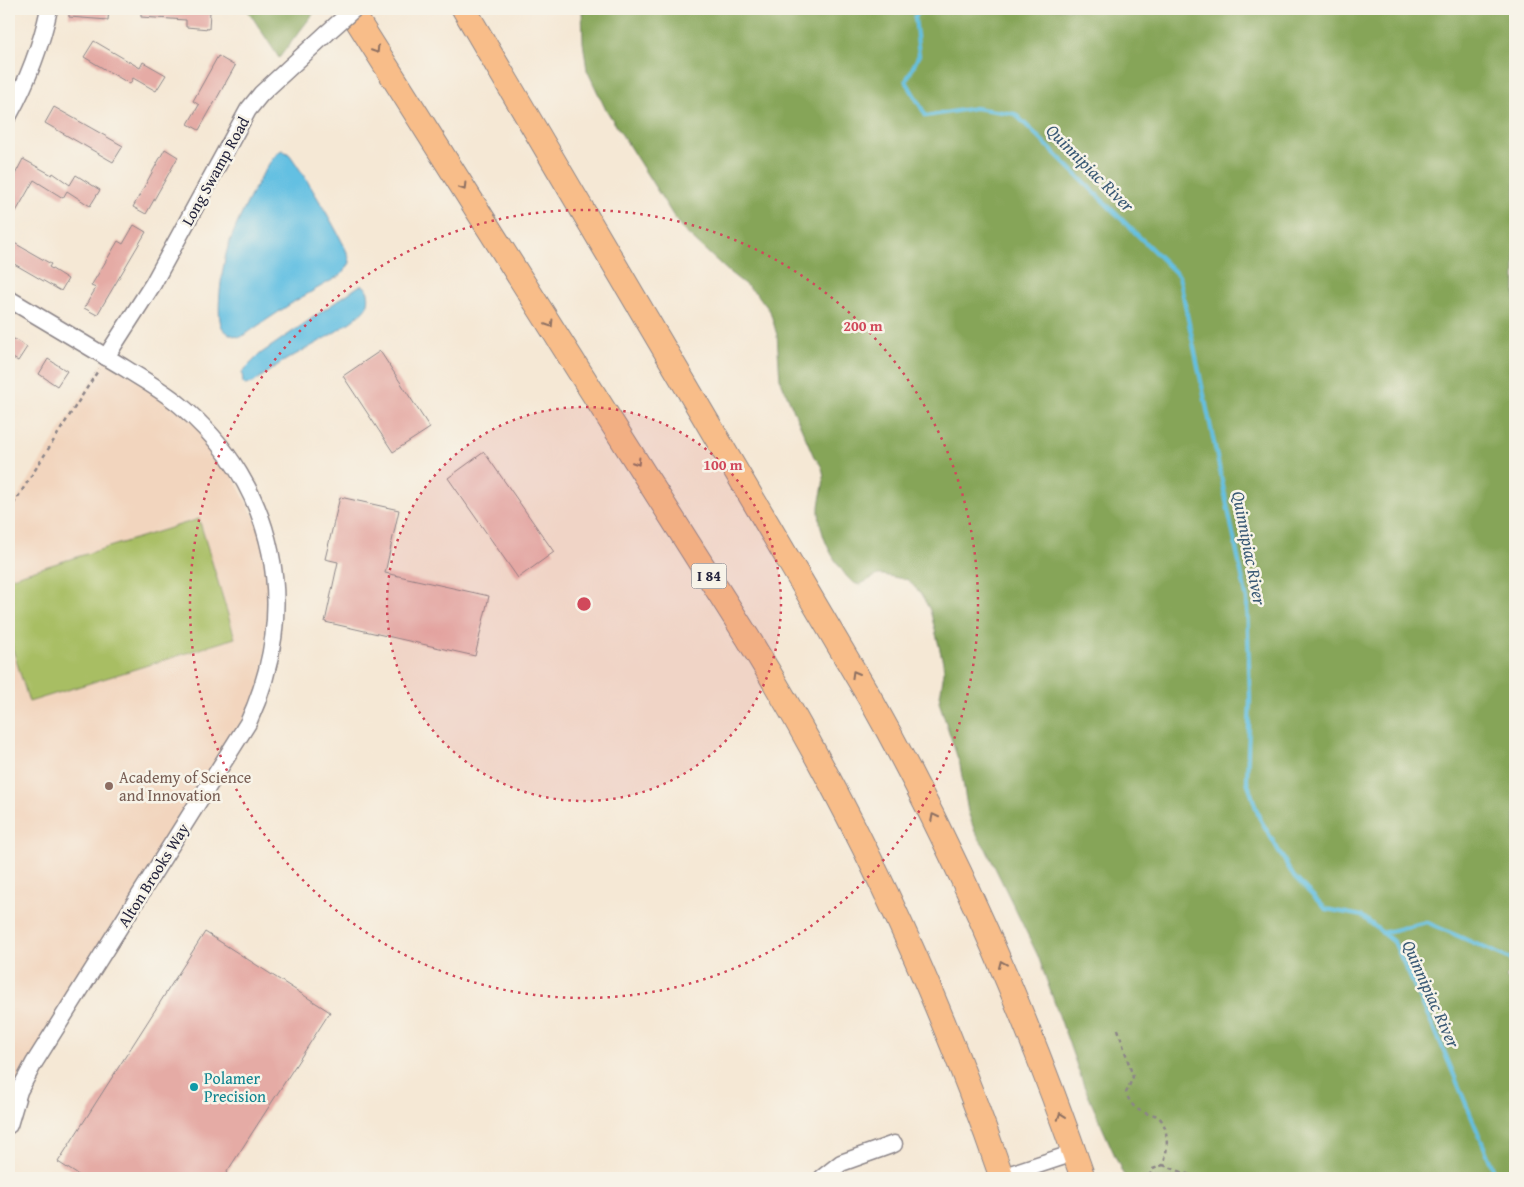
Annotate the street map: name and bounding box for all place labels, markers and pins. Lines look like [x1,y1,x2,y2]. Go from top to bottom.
centre of rings [575,595,593,613]
place label: Academy of Science and Innovation [119,765,251,807]
marker: Academy of Science and Innovation [103,780,115,792]
place label: Polamer Precision [204,1066,266,1108]
marker: Polamer Precision [188,1081,200,1093]

